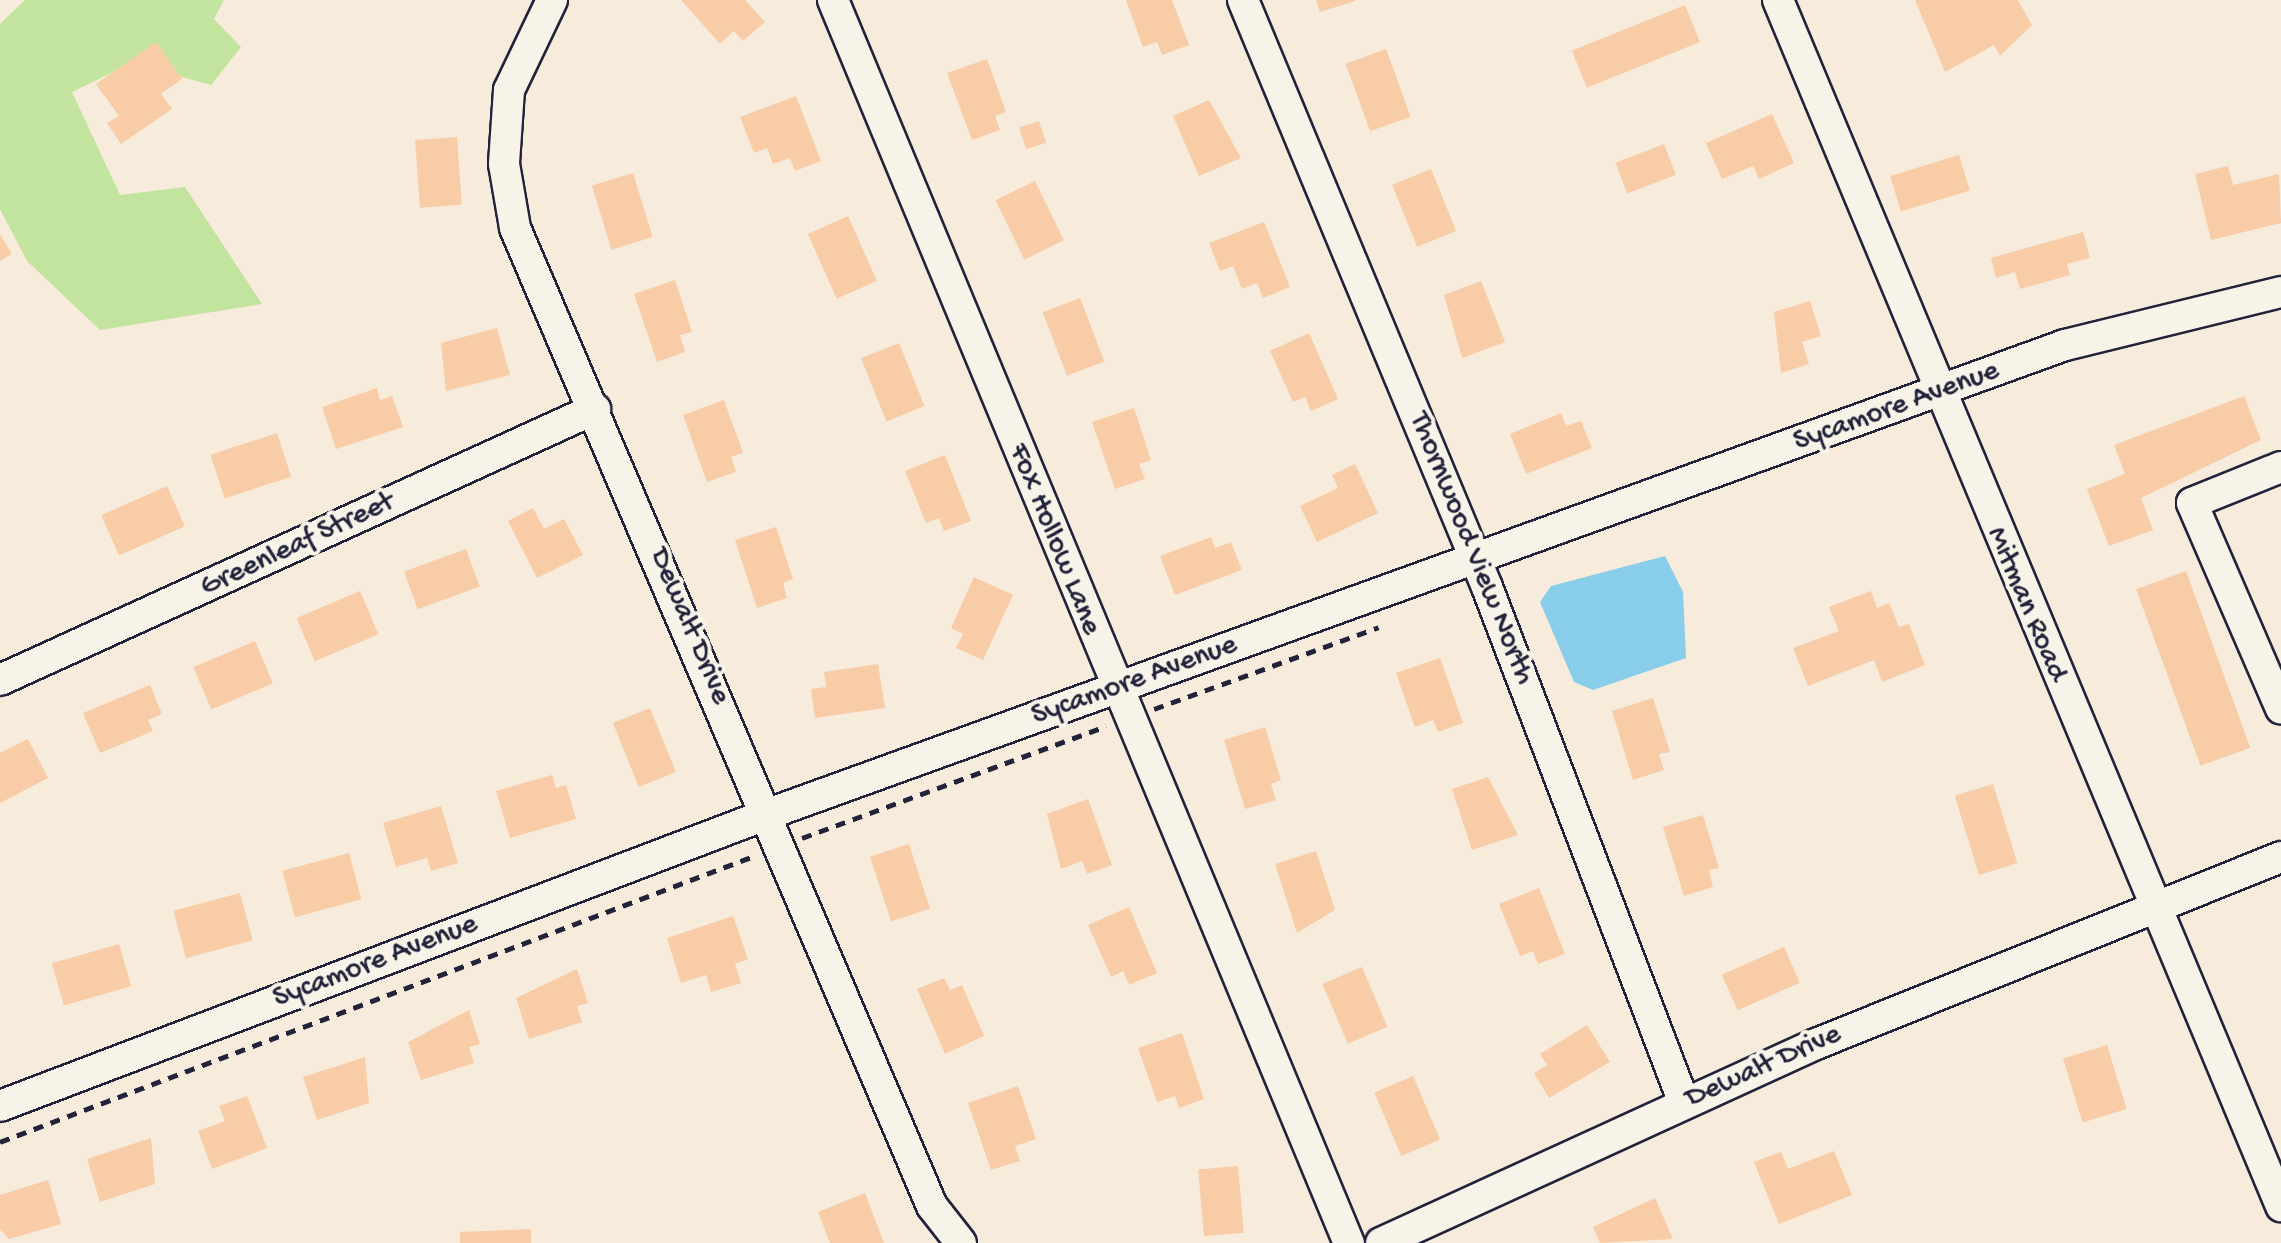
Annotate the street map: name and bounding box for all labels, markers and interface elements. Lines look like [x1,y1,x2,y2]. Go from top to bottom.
street label: Sycamore Avenue [1789,354,2005,462]
street label: Thornwood View North [1399,408,1541,690]
street label: Fox Hollow Lane [998,439,1108,641]
street label: Greenleaf Street [195,485,401,607]
street label: Mitman Road [1976,522,2074,688]
street label: Dewalt Drive [639,543,737,711]
street label: Sycamore Avenue [1027,628,1243,736]
street label: Sycamore Avenue [269,908,483,1018]
street label: Dewalt Drive [1681,1018,1847,1118]

